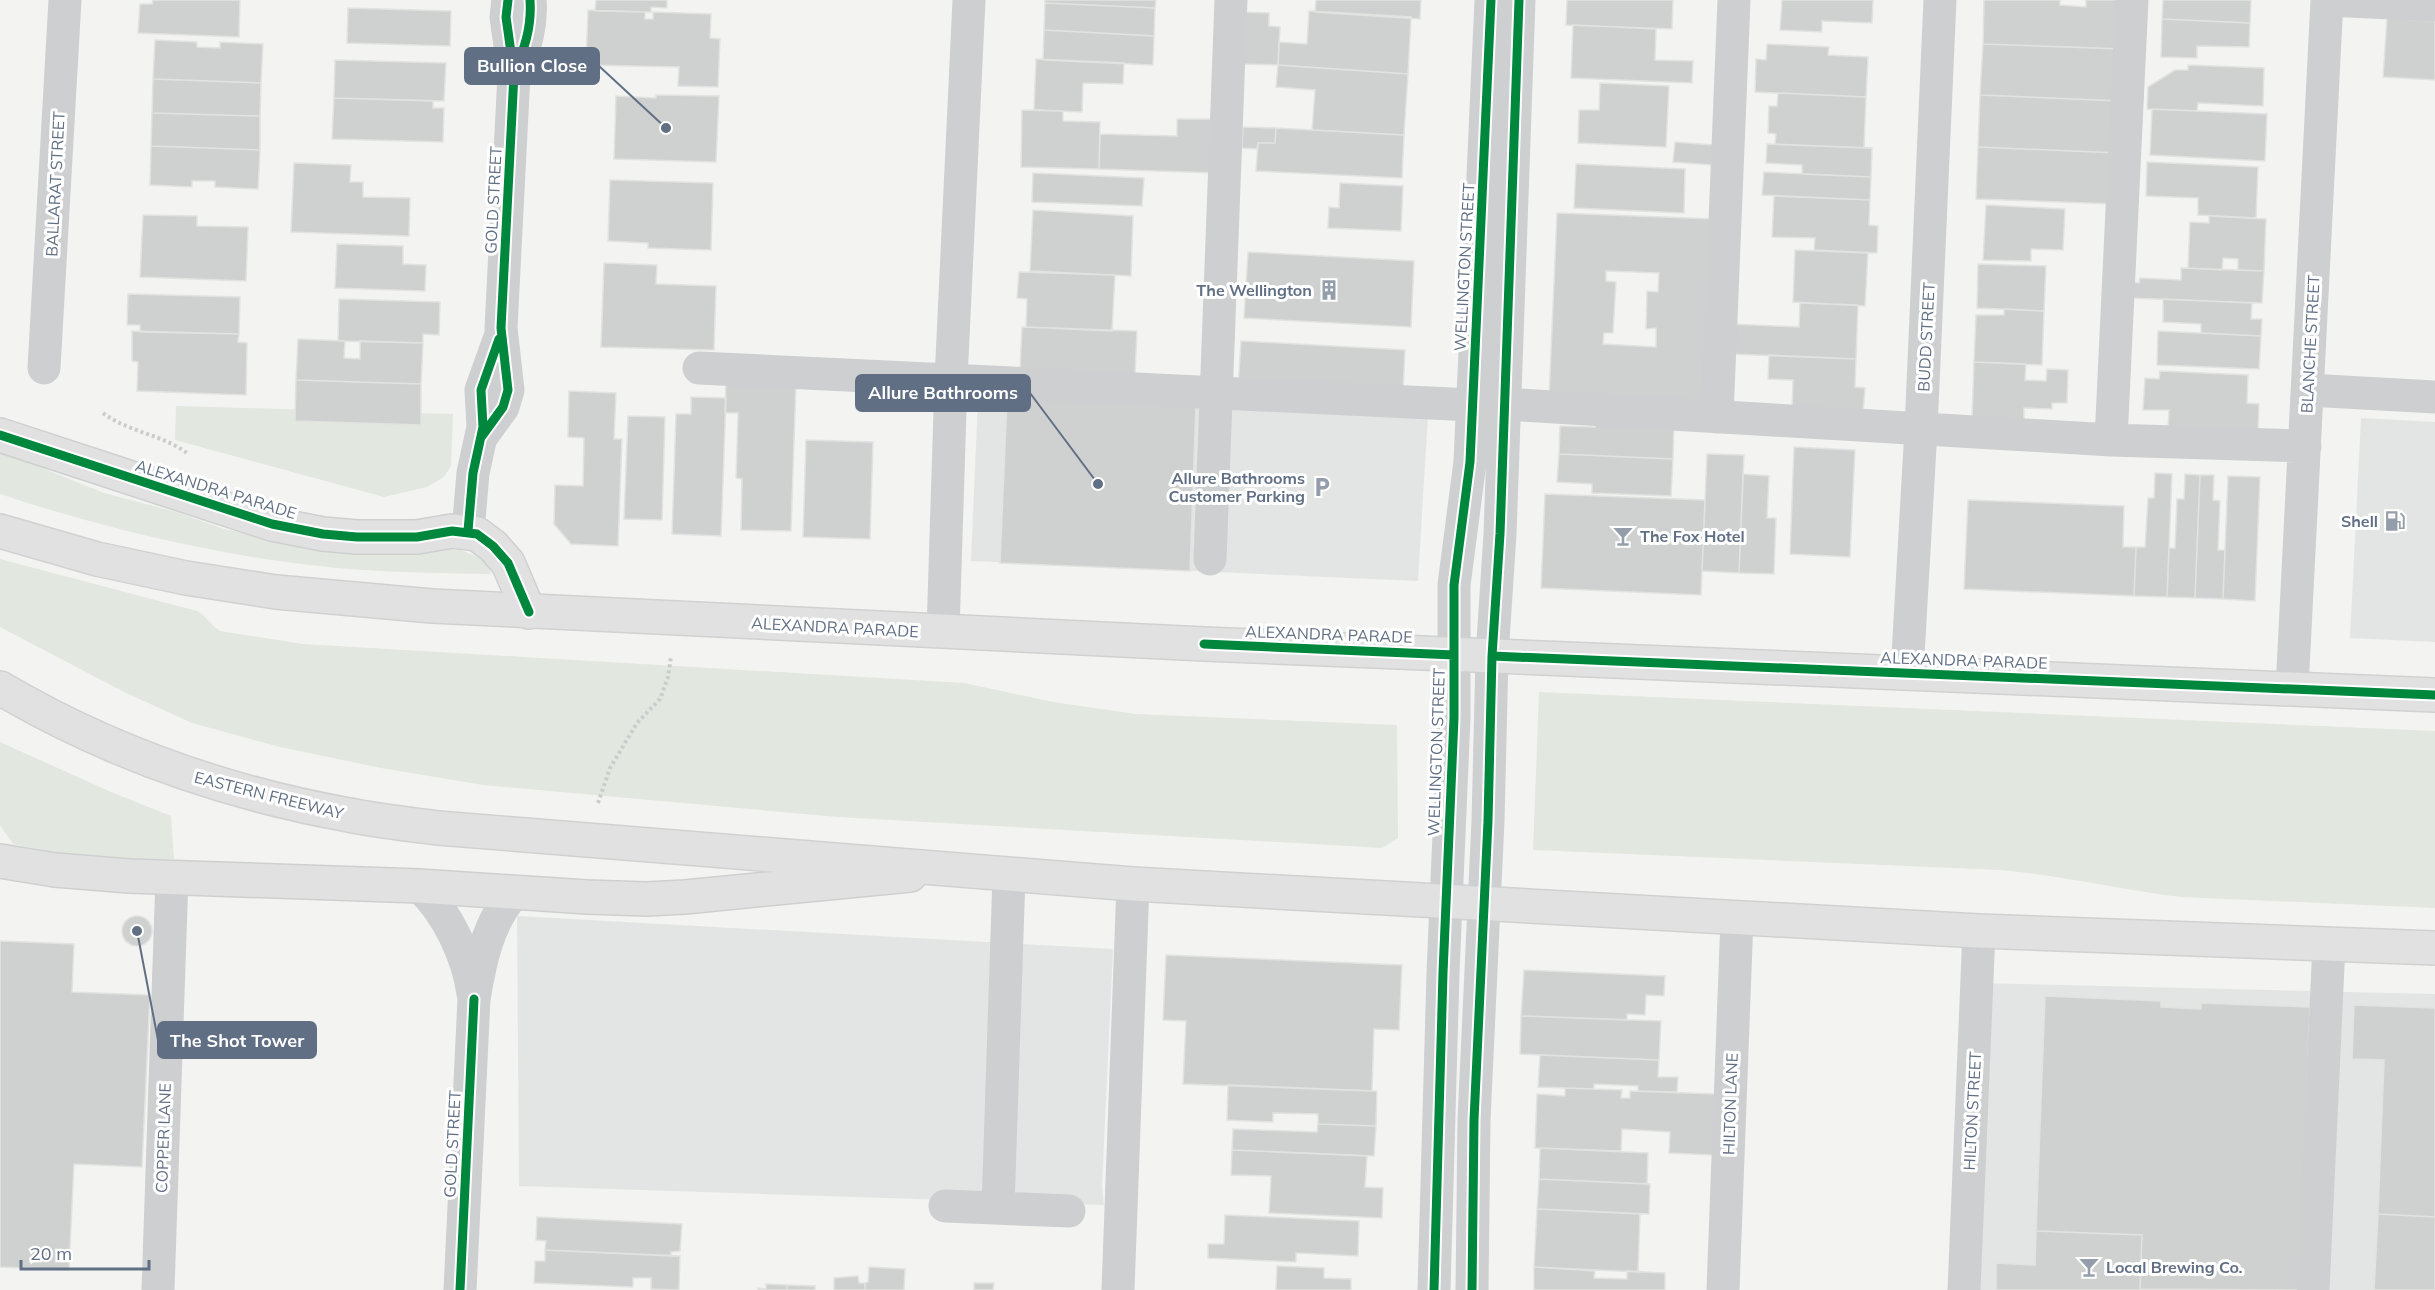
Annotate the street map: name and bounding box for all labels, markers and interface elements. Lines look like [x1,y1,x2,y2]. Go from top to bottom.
callout: Bullion Close [465,48,599,84]
text: Bullion Close [477,54,587,77]
street label: BALLARAT STREET [41,111,69,257]
street label: GOLD STREET [480,145,506,254]
street label: WELLINGTON STREET [1450,182,1478,352]
street label: BLANCHE STREET [2296,274,2324,414]
building icon: The Wellington [1317,278,1341,302]
place label: The Wellington [1196,280,1312,300]
street label: BUDD STREET [1913,282,1939,392]
callout: Allure Bathrooms [856,375,1030,411]
text: Allure Bathrooms [868,381,1018,404]
street label: ALEXANDRA PARADE [133,455,299,523]
place label: Allure Bathrooms Customer Parking [1168,468,1305,506]
parking icon: Allure Bathrooms Customer Parking [1310,475,1334,499]
fuel station icon: Shell [2383,509,2407,533]
place label: Shell [2341,511,2378,531]
bar icon: The Fox Hotel [1611,524,1635,548]
place label: The Fox Hotel [1640,526,1745,546]
street label: ALEXANDRA PARADE [751,613,919,641]
street label: ALEXANDRA PARADE [1245,621,1413,647]
street label: ALEXANDRA PARADE [1880,647,2048,673]
street label: WELLINGTON STREET [1423,667,1449,837]
street label: EASTERN FREEWAY [192,767,346,823]
callout: The Shot Tower [158,1022,316,1058]
text: The Shot Tower [170,1029,305,1052]
street label: HILTON STREET [1959,1051,1985,1171]
street label: HILTON LANE [1718,1053,1742,1155]
street label: COPPER LANE [151,1083,175,1193]
street label: GOLD STREET [439,1089,465,1198]
scale bar [21,1233,148,1271]
text: 20 m [30,1242,72,1265]
bar icon: Local Brewing Co. [2077,1255,2101,1279]
place label: Local Brewing Co. [2106,1257,2243,1277]

